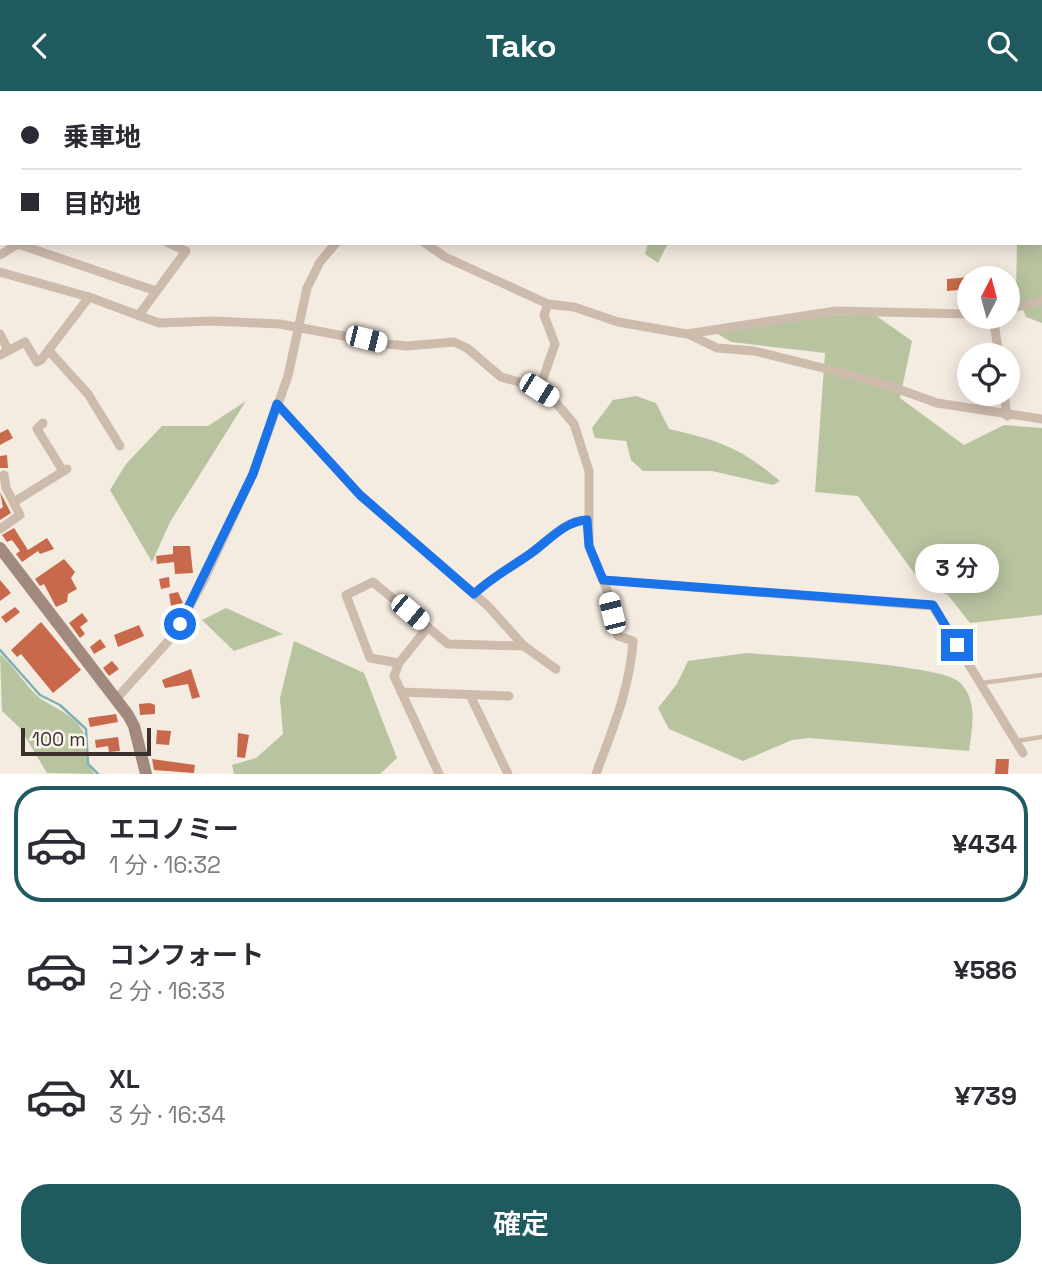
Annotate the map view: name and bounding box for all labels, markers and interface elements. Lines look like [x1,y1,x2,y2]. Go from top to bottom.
text: Tako [485,26,557,66]
icon: back [21,27,59,65]
icon: search [983,27,1021,65]
text: 乗車地 [63,120,141,154]
text: 目的地 [63,187,141,221]
north arrow [957,266,1020,329]
map controls [957,266,1020,406]
car [344,324,389,354]
button: locate [957,343,1020,406]
car [516,370,563,410]
callout: 3 分 [915,543,999,593]
text: 3 分 [936,553,978,583]
car [388,590,433,634]
car [597,590,628,636]
route start [164,608,196,640]
route end [941,629,973,661]
scale bar [21,725,150,757]
text: 100 m [32,727,86,752]
text: エコノミー [109,812,239,846]
icon: car [25,813,88,876]
text: ¥434 [952,827,1017,861]
text: 1 分 · 16:32 [109,850,221,880]
text: コンフォート [109,938,264,972]
icon: car [25,939,88,1002]
text: ¥586 [954,953,1017,987]
text: 2 分 · 16:33 [109,976,225,1006]
text: XL [109,1062,140,1096]
icon: car [25,1065,88,1128]
text: ¥739 [955,1079,1017,1113]
text: 3 分 · 16:34 [109,1100,226,1130]
button: 確定 [21,1184,1021,1264]

